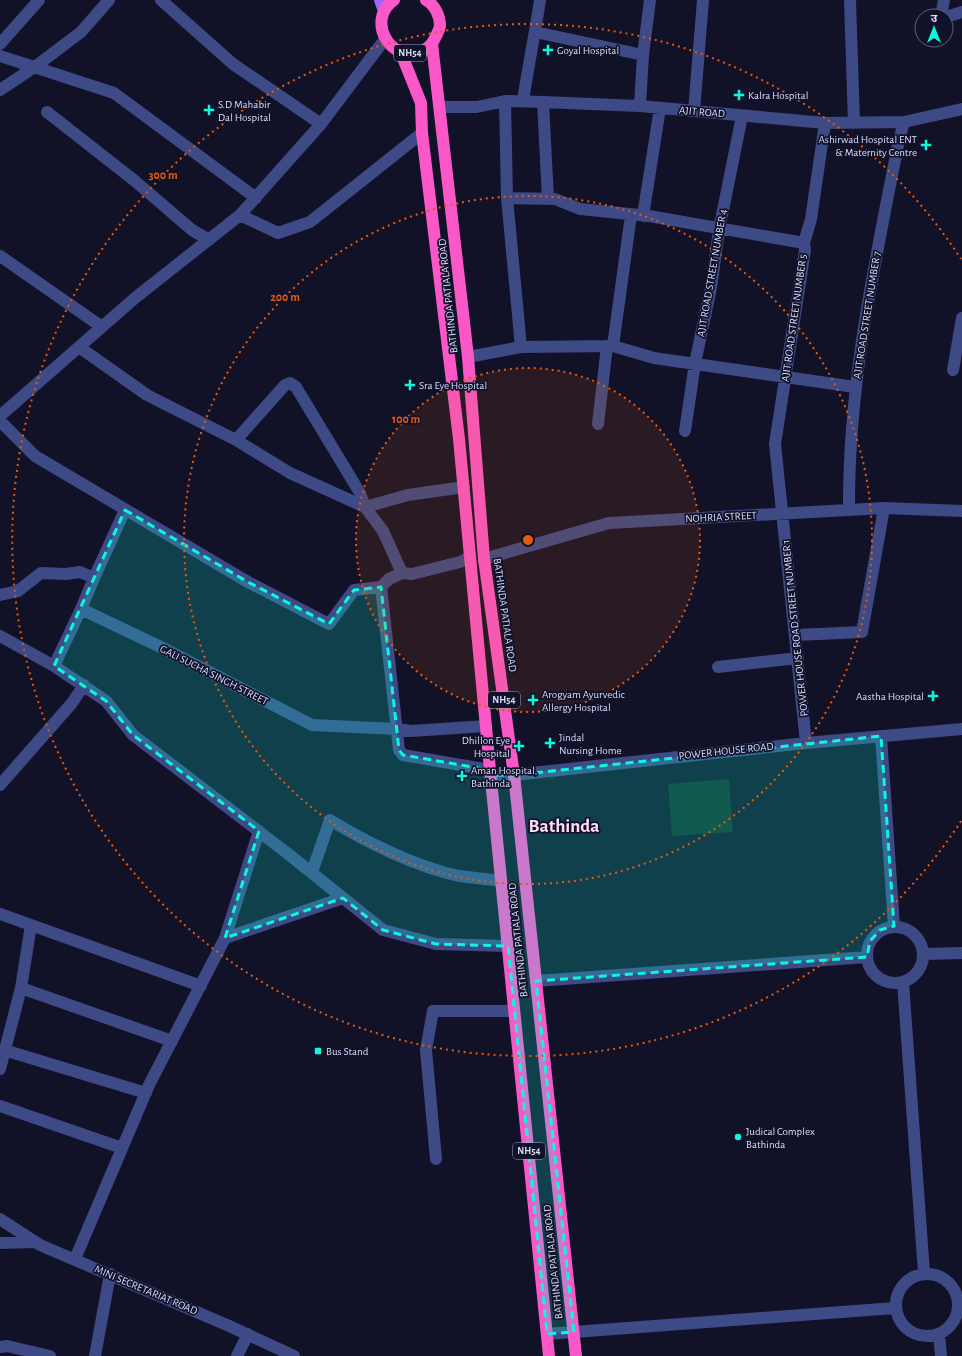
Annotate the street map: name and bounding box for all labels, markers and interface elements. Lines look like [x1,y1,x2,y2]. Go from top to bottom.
north arrow [914,8,954,48]
text: उ [931,13,938,24]
marker: Goyal Hospital [542,44,554,56]
road number: NH54 [394,45,426,61]
place label: Goyal Hospital [557,45,619,56]
marker: Kalra Hospital [733,89,745,101]
place label: Kalra Hospital [748,90,808,101]
place label: S.D Mahabir Dal Hospital [218,99,271,123]
marker: S.D Mahabir Dal Hospital [203,104,215,116]
street label: AJIT ROAD [679,105,725,119]
place label: Ashirwad Hospital ENT & Maternity Centre [818,134,918,158]
marker: Ashirwad Hospital ENT & Maternity Centre [920,139,932,151]
text: 300 m [148,169,178,181]
street label: AJIT ROAD STREET NUMBER 4 [695,208,729,338]
street label: BATHINDA PATIALA ROAD [437,238,459,354]
street label: AJIT ROAD STREET NUMBER 7 [851,250,883,380]
street label: AJIT ROAD STREET NUMBER 5 [780,253,808,383]
text: 200 m [270,291,300,303]
marker: Sra Eye Hospital [404,379,416,391]
place label: Sra Eye Hospital [419,380,487,391]
text: 100 m [392,413,420,425]
street label: NOHRIA STREET [685,510,758,524]
centre of rings [521,533,535,547]
street label: POWER HOUSE ROAD STREET NUMBER 1 [780,539,810,717]
street label: BATHINDA PATIALA ROAD [492,557,518,673]
street label: GALI SUCHA SINGH STREET [158,643,270,707]
place label: Arogyam Ayurvedic Allergy Hospital [542,689,626,713]
marker: Aastha Hospital [927,690,939,702]
place label: Aastha Hospital [856,691,924,702]
road number: NH54 [488,692,520,708]
marker: Arogyam Ayurvedic Allergy Hospital [527,694,539,706]
place label: Jindal Nursing Home [559,732,622,756]
place label: Dhillon Eye Hospital [462,735,510,759]
marker: Jindal Nursing Home [544,737,556,749]
marker: Dhillon Eye Hospital [513,740,525,752]
street label: POWER HOUSE ROAD [678,741,774,761]
place label: Aman Hospital, Bathinda [471,765,537,789]
marker: Aman Hospital, Bathinda [456,770,468,782]
district label: Bathinda [529,817,599,836]
street label: BATHINDA PATIALA ROAD [507,882,529,998]
marker: Bus Stand [313,1046,323,1056]
place label: Bus Stand [326,1046,369,1057]
place label: Judical Complex Bathinda [746,1126,815,1150]
marker: Judical Complex Bathinda [733,1132,743,1142]
road number: NH54 [513,1143,545,1159]
street label: BATHINDA PATIALA ROAD [542,1204,564,1320]
street label: MINI SECRETARIAT ROAD [93,1263,199,1317]

